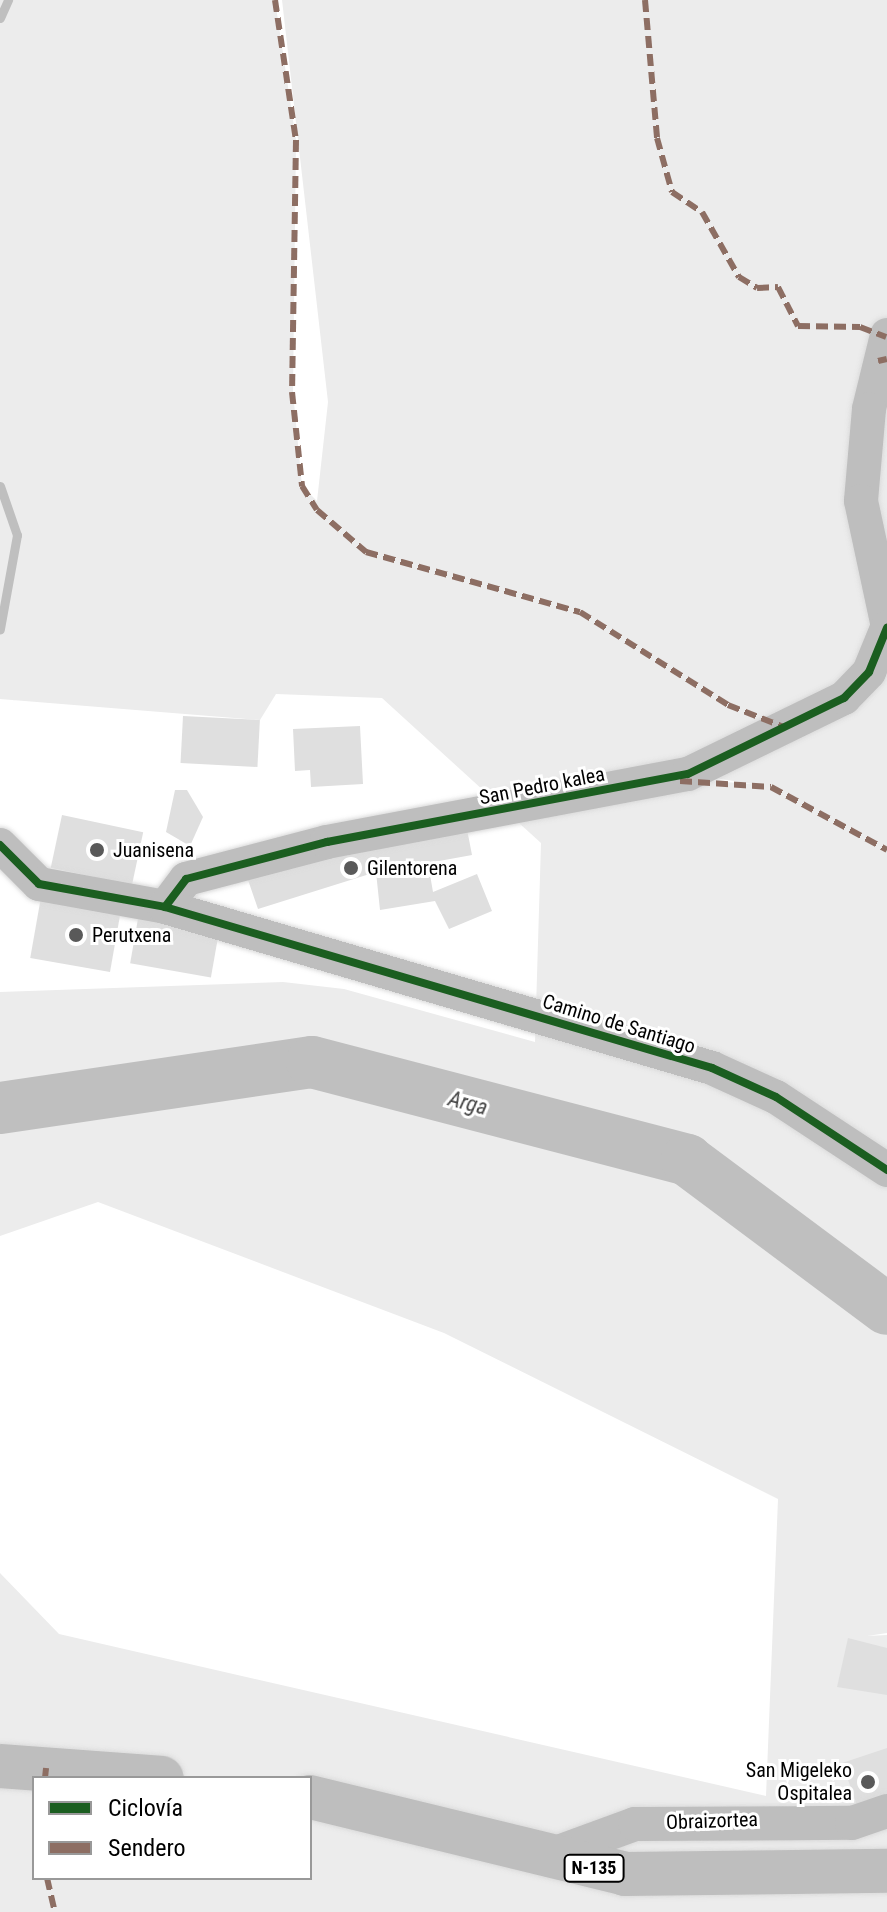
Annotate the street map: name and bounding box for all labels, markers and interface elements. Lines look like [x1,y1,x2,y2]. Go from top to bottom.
street label: San Pedro kalea [477,762,607,810]
place label: Juanisena [113,838,194,862]
marker: Juanisena [88,841,106,859]
place label: Gilentorena [367,856,457,880]
marker: Gilentorena [342,859,360,877]
place label: Perutxena [92,923,171,947]
marker: Perutxena [67,926,85,944]
street label: Camino de Santiago [540,989,698,1059]
water label: Arga [446,1085,490,1121]
place label: San Migeleko Ospitalea [746,1758,852,1805]
marker: San Migeleko Ospitalea [859,1773,877,1791]
legend [32,1776,312,1880]
text: Ciclovía [108,1794,183,1822]
street label: Obraizortea [666,1807,758,1835]
text: Sendero [108,1834,186,1862]
road number: N-135 [562,1854,626,1882]

